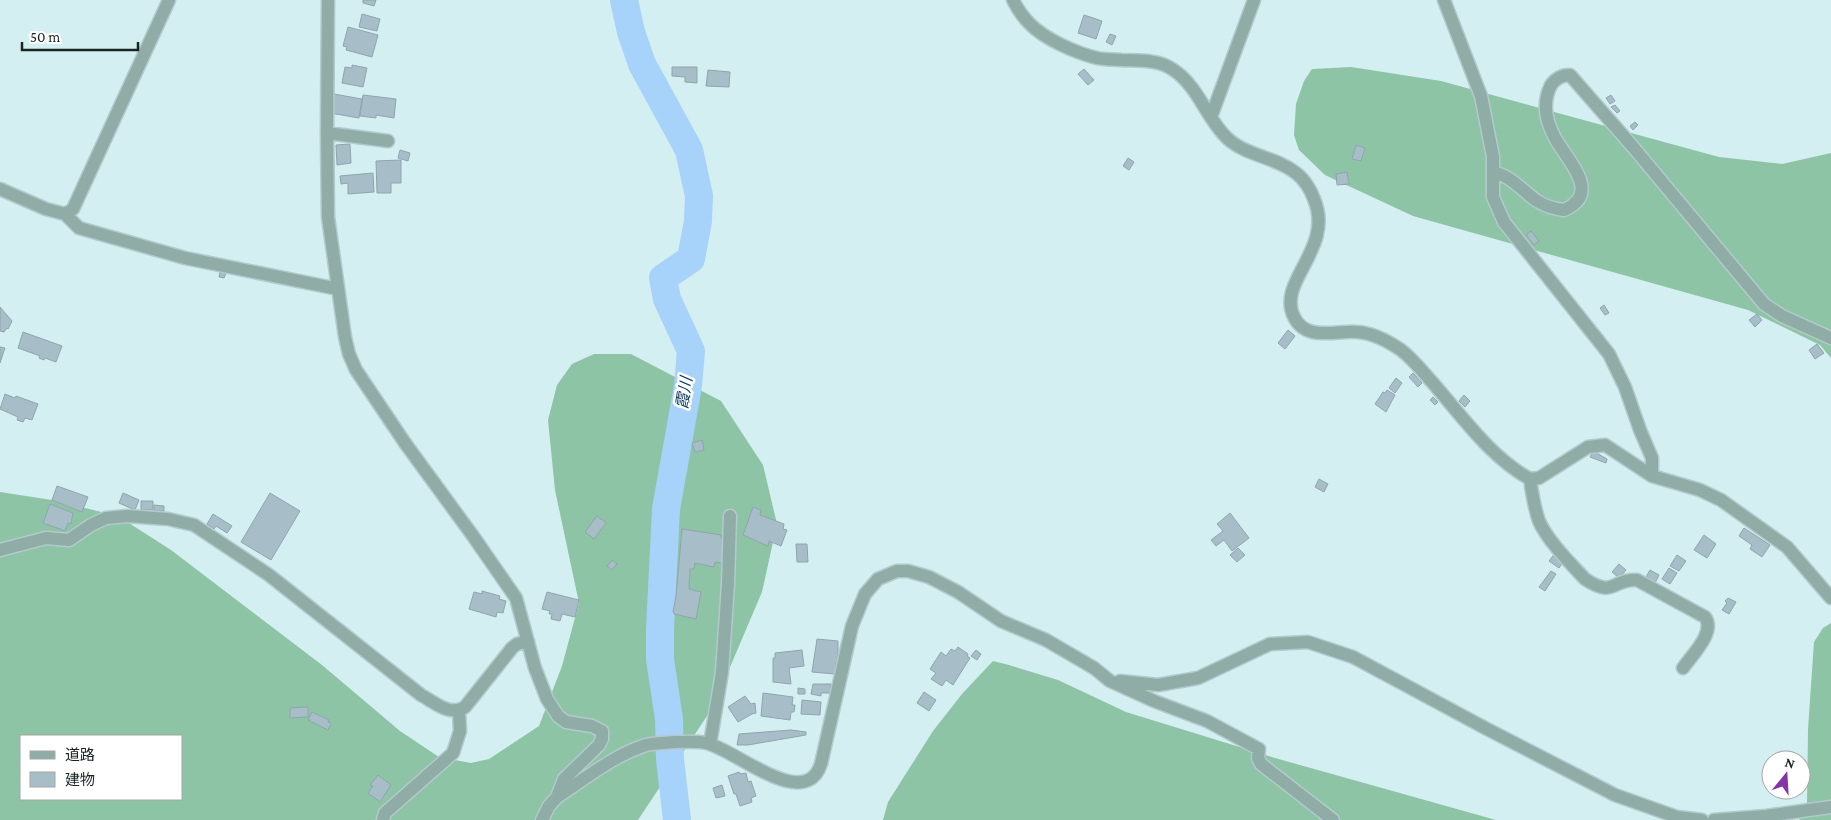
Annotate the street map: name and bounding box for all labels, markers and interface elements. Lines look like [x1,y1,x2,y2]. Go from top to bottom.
scale bar [22,20,139,52]
text: 50 m [30,29,60,45]
water label: 霞川 [673,374,695,410]
legend [20,735,182,800]
text: 道路 [65,747,95,763]
north arrow [1761,750,1811,800]
text: N [1783,754,1797,772]
text: 建物 [65,772,95,788]

